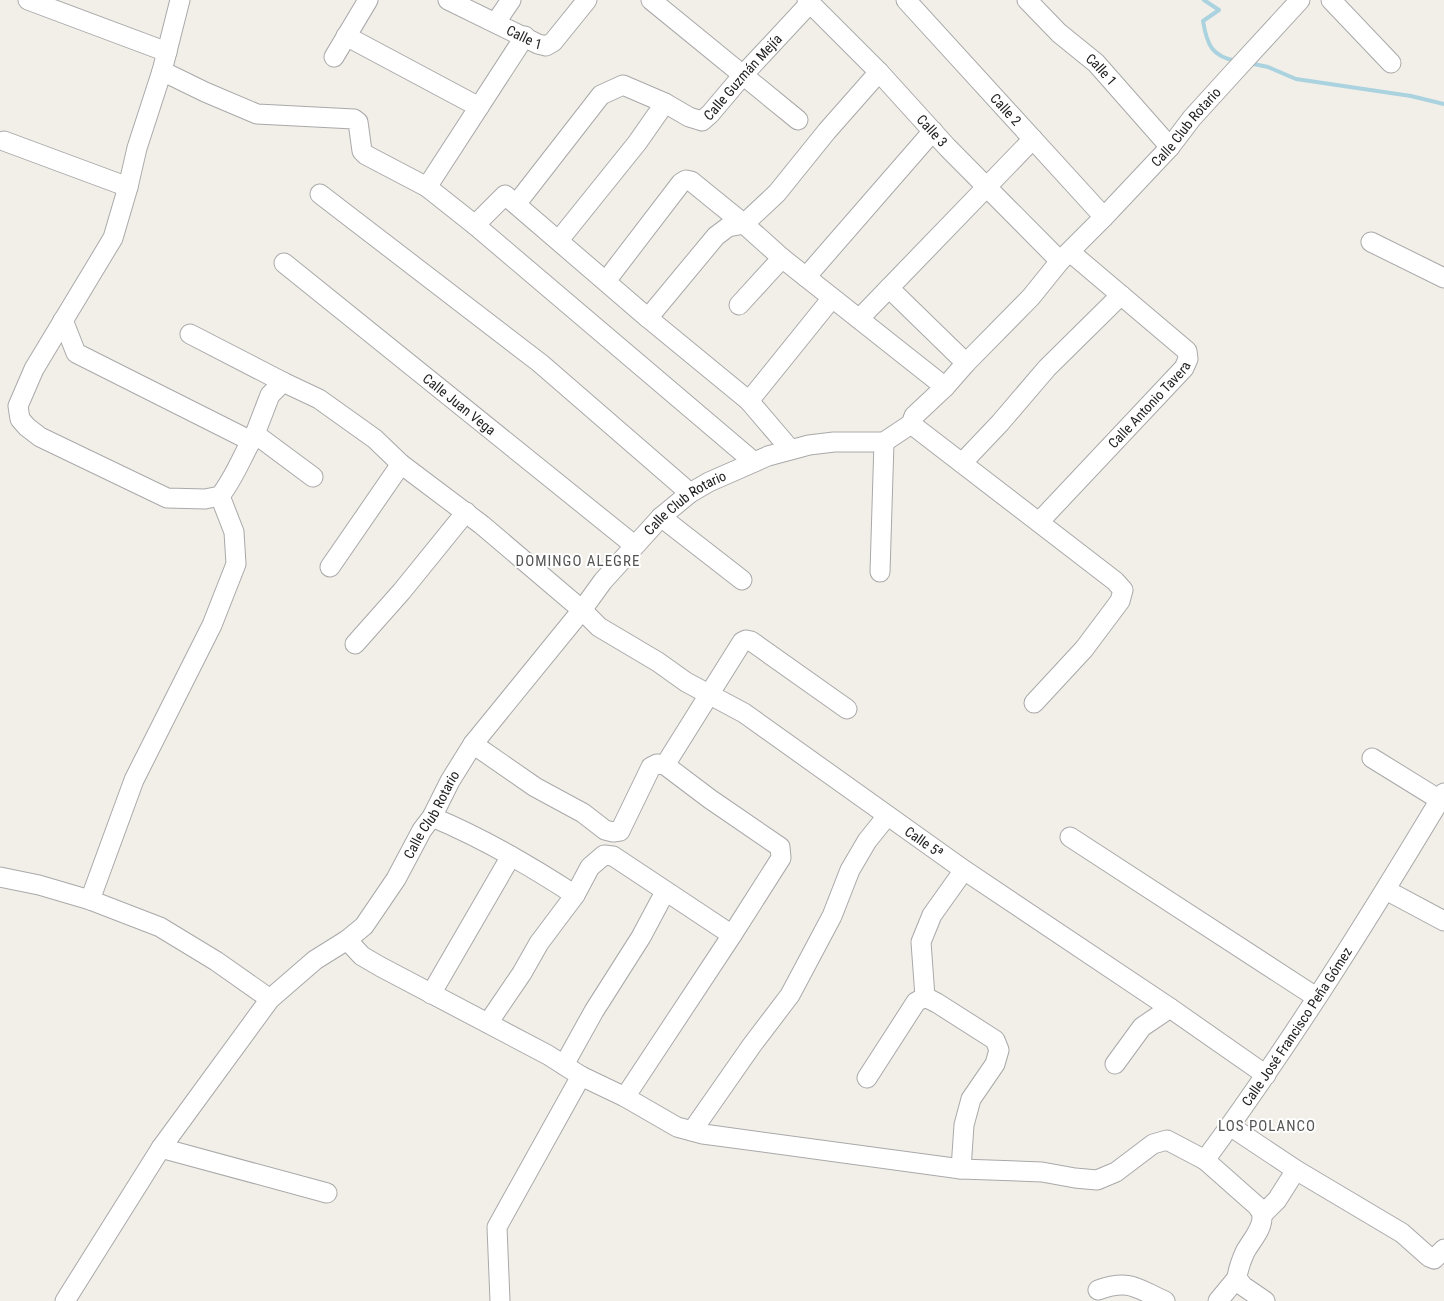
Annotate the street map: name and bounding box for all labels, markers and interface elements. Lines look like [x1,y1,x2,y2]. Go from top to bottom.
street label: Calle 1 [504,22,544,53]
street label: Calle Guzmán Mejía [701,31,785,124]
street label: Calle 1 [1083,50,1120,89]
street label: Calle Club Rotario [1148,84,1224,170]
street label: Calle 2 [987,90,1024,129]
street label: Calle 3 [914,111,951,150]
street label: Calle Antonio Tavera [1105,359,1194,451]
street label: Calle Juan Vega [420,370,499,438]
street label: Calle Club Rotario [641,468,729,538]
district label: DOMINGO ALEGRE [516,552,640,570]
street label: Calle Club Rotario [400,768,463,861]
street label: Calle 5ª [902,823,946,861]
street label: Calle José Francisco Peña Gómez [1238,944,1355,1109]
district label: LOS POLANCO [1218,1117,1316,1135]

